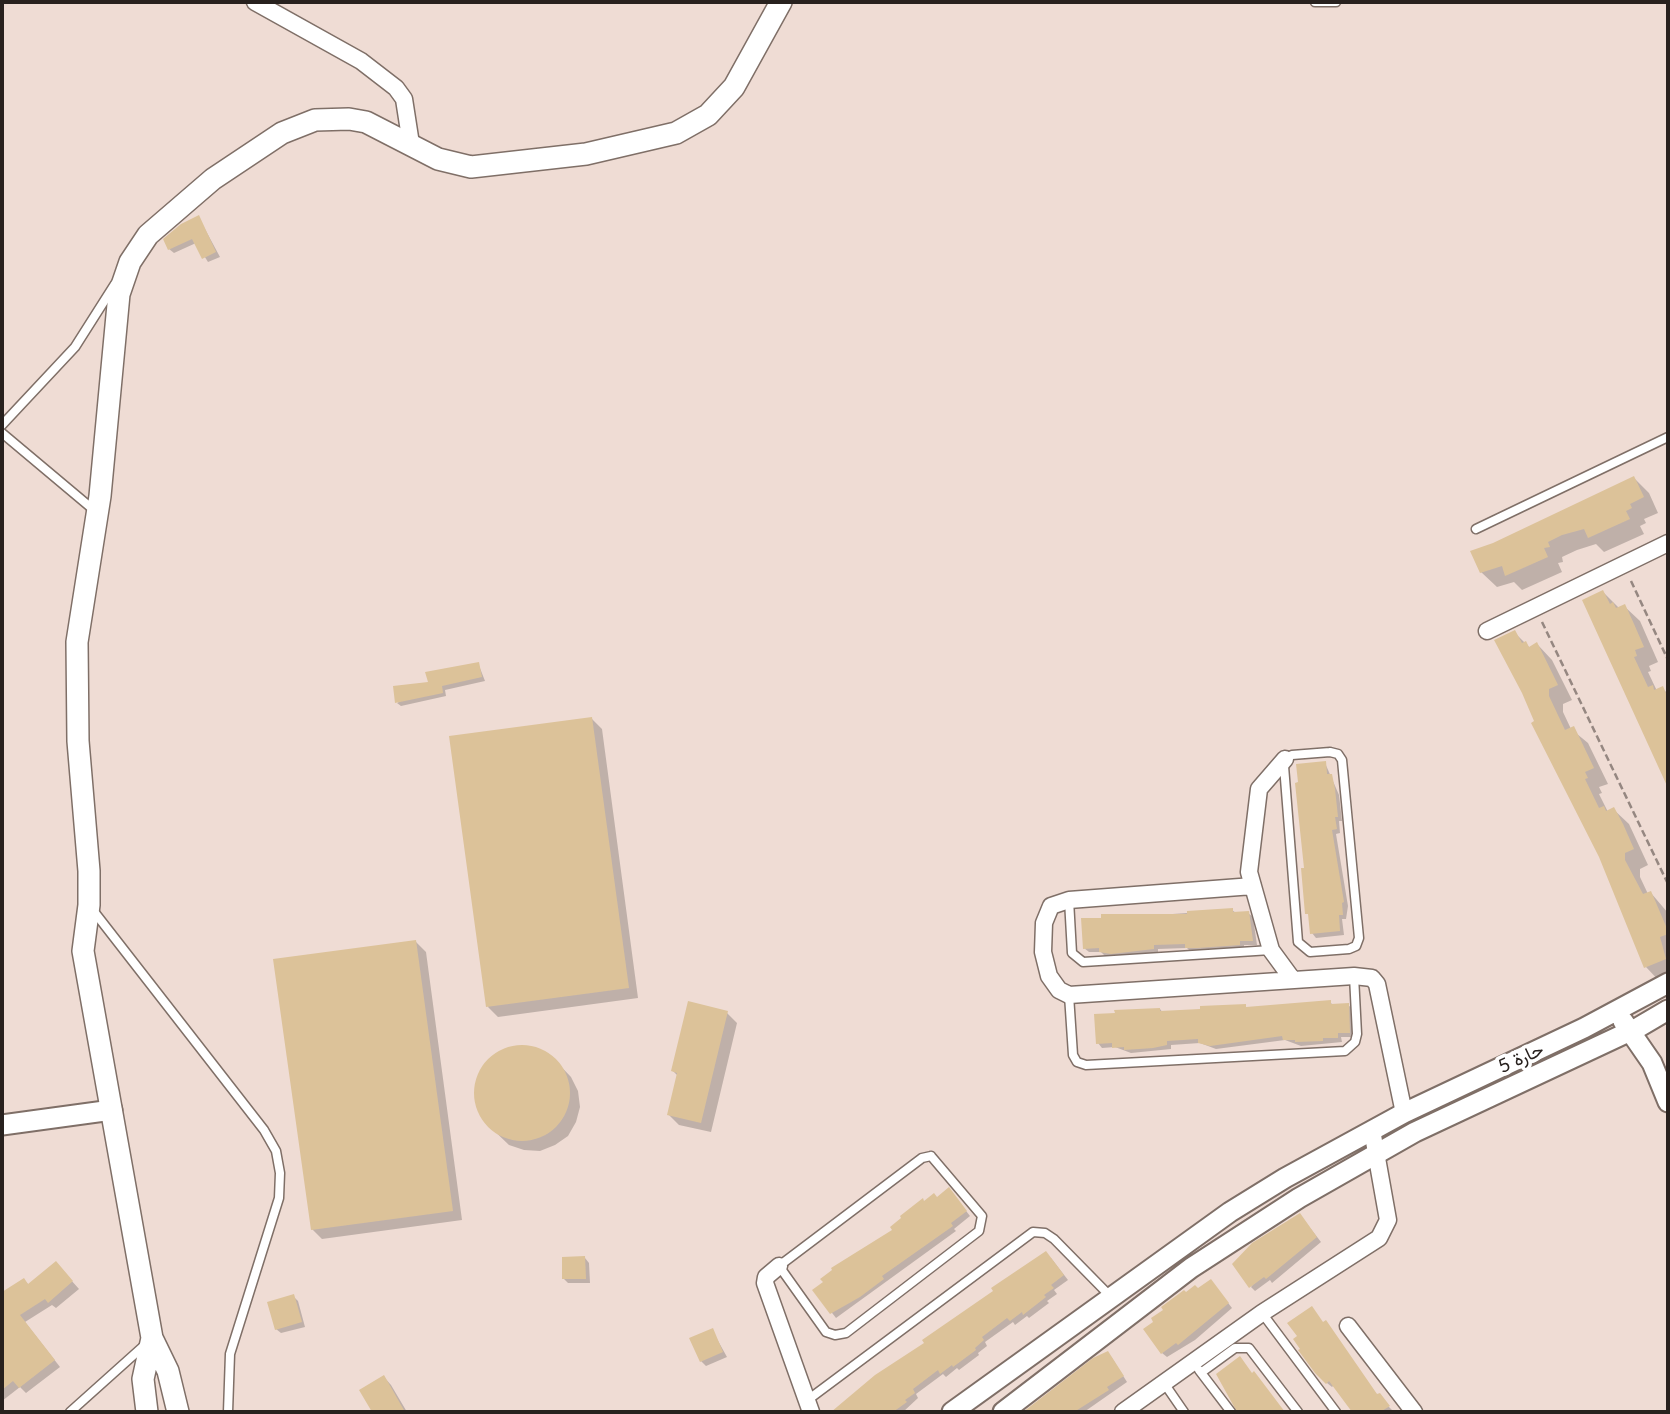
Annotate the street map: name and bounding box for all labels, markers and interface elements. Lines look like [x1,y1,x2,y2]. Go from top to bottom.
street label: حارة 5 [1495,1038,1547,1078]

